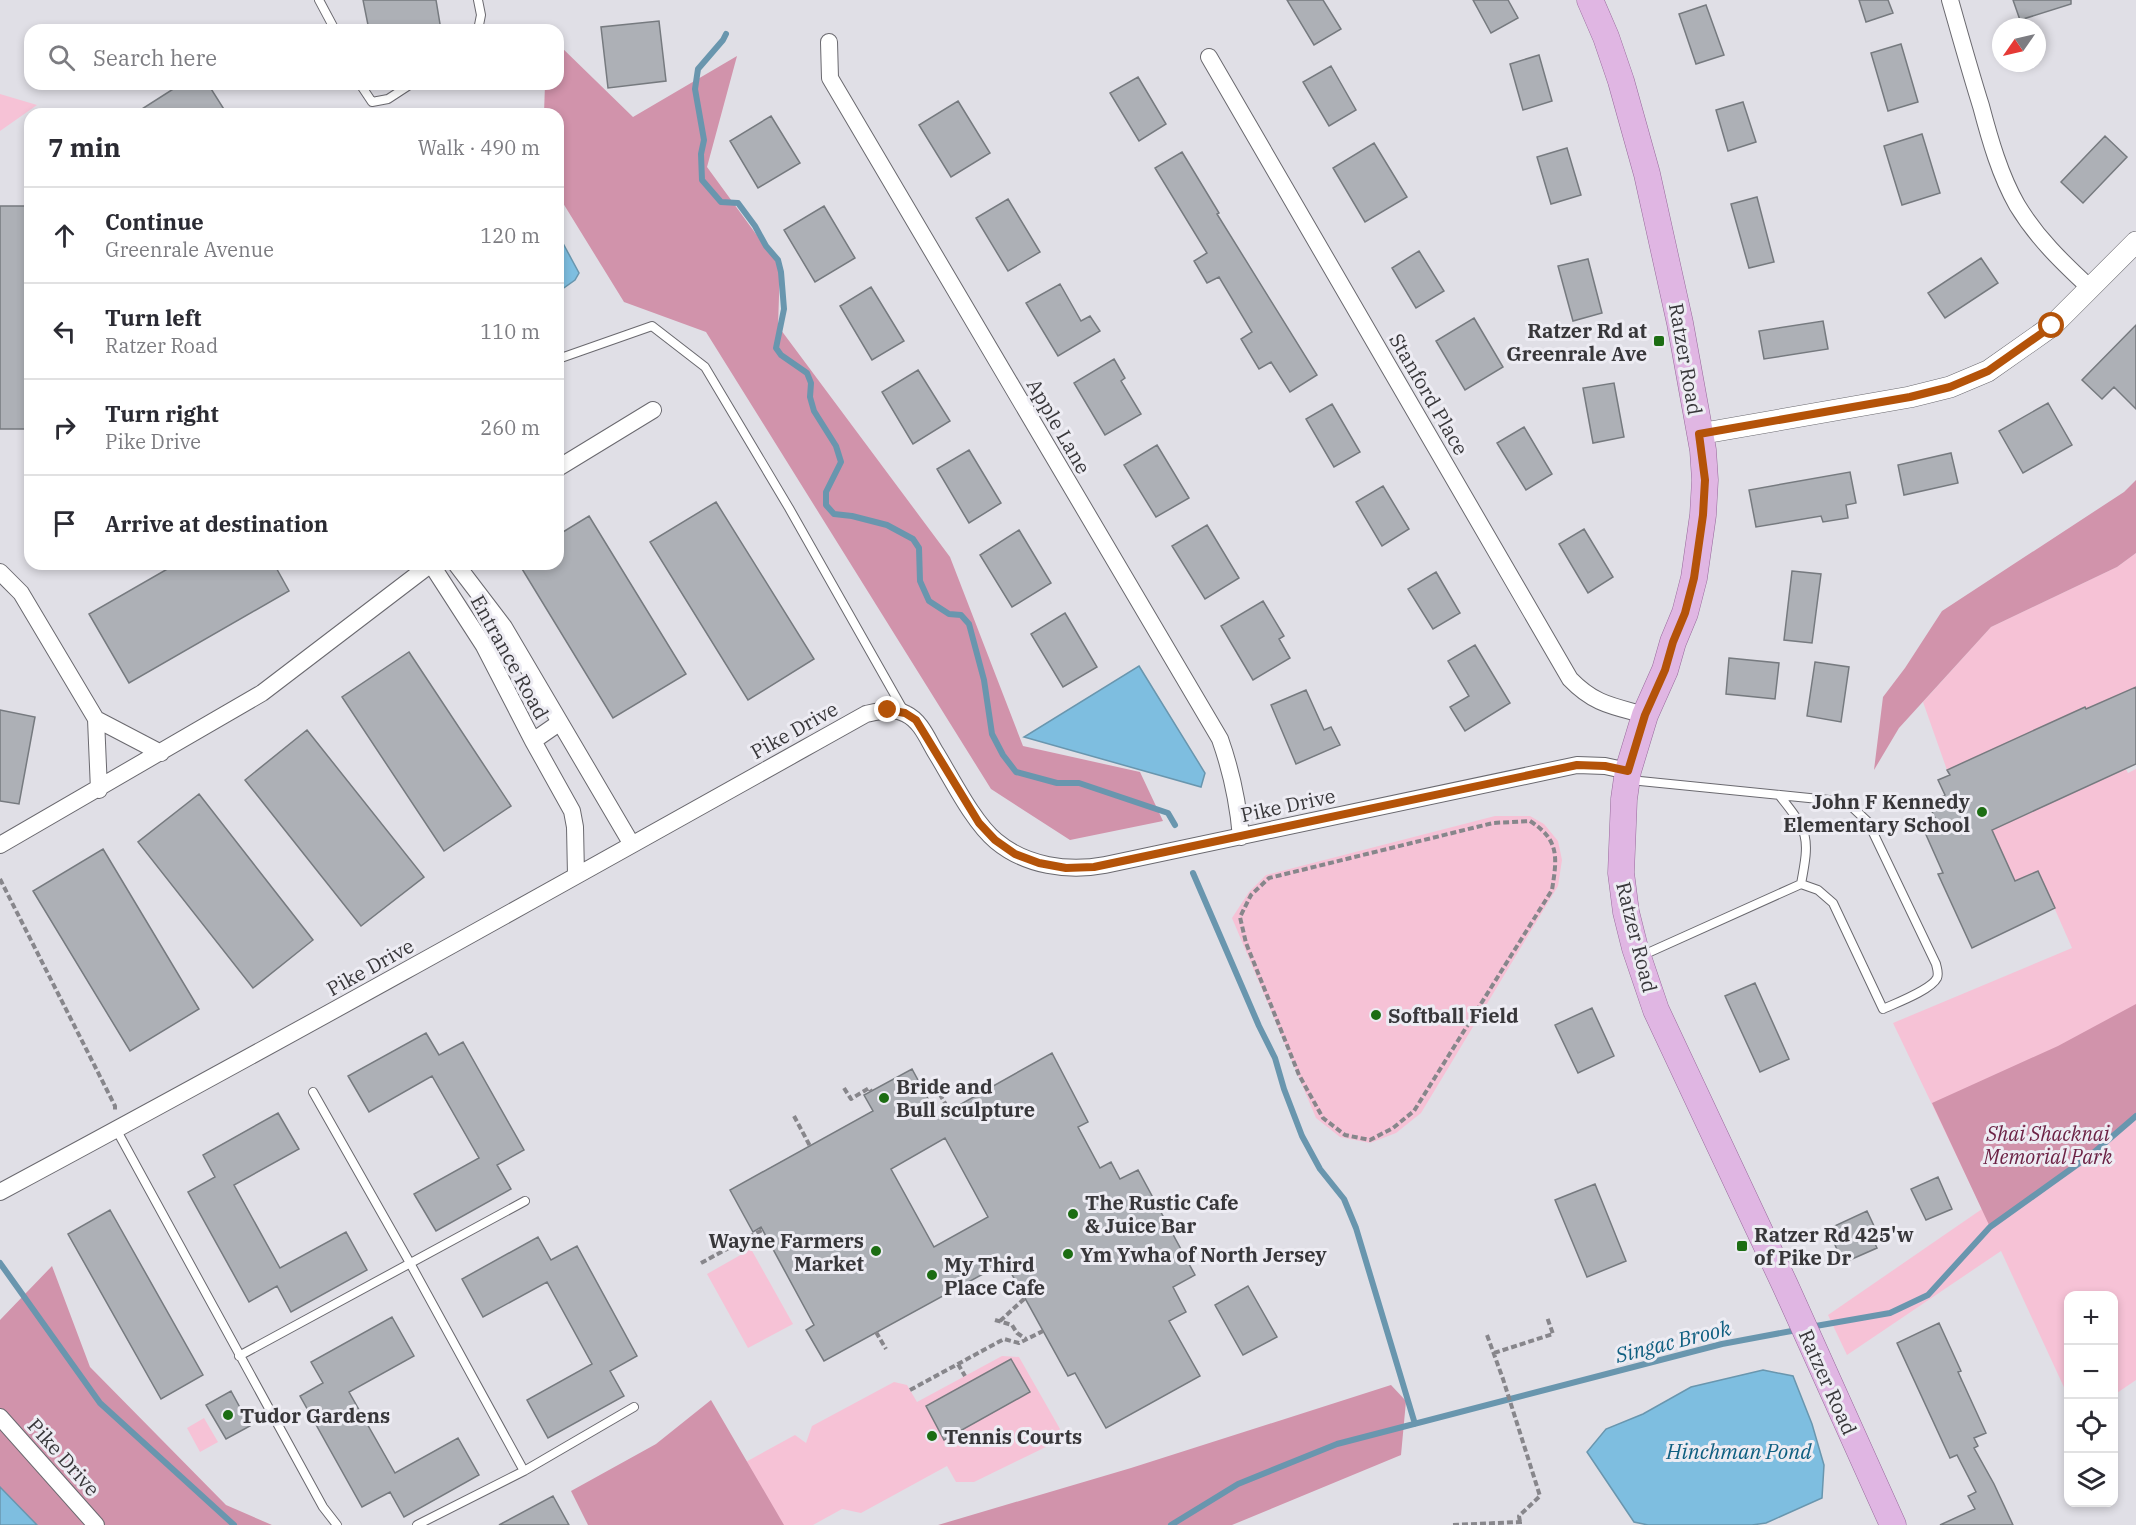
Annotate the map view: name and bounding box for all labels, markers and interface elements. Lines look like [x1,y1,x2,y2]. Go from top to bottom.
north arrow [1992,18,2046,72]
search box [24,24,564,90]
icon: search [45,41,78,74]
text: Search here [93,43,217,72]
text: 7 min [48,130,121,164]
text: Walk · 490 m [418,134,540,161]
text: Continue [105,207,204,236]
icon: ahead [48,219,81,252]
text: 120 m [480,222,540,249]
text: Greenrale Avenue [105,236,274,263]
street label: Ratzer Road [1663,301,1709,417]
text: Turn left [105,303,201,332]
route start [2038,312,2064,338]
icon: left [48,315,81,348]
place label: Ratzer Rd at Greenrale Ave [1506,317,1648,367]
text: 110 m [480,318,540,345]
street label: Stanford Place [1383,328,1475,460]
text: Ratzer Road [105,332,218,359]
marker: Ratzer Rd at Greenrale Ave [1652,334,1666,348]
street label: Apple Lane [1021,373,1097,479]
text: Turn right [105,399,219,428]
icon: right [48,411,81,444]
text: 260 m [480,414,540,441]
text: Pike Drive [105,428,201,455]
icon: arrive [48,507,81,540]
text: Arrive at destination [105,509,328,538]
street label: Entrance Road [465,590,555,724]
street label: Pike Drive [745,695,843,765]
route end [874,696,900,722]
street label: Pike Drive [1238,782,1338,828]
place label: John F Kennedy Elementary School [1783,788,1971,838]
marker: John F Kennedy Elementary School [1975,805,1989,819]
street label: Ratzer Road [1610,879,1664,995]
street label: Pike Drive [321,932,419,1002]
place label: Softball Field [1388,1002,1519,1029]
marker: Softball Field [1369,1008,1383,1022]
place label: Bride and Bull sculpture [896,1073,1035,1123]
marker: Bride and Bull sculpture [877,1091,891,1105]
park label: Shai Shacknai Memorial Park [1983,1120,2113,1170]
place label: The Rustic Cafe & Juice Bar [1085,1189,1239,1239]
marker: The Rustic Cafe & Juice Bar [1066,1207,1080,1221]
place label: Ratzer Rd 425'w of Pike Dr [1754,1221,1914,1271]
place label: Wayne Farmers Market [709,1227,865,1277]
marker: Ratzer Rd 425'w of Pike Dr [1735,1239,1749,1253]
place label: Ym Ywha of North Jersey [1080,1241,1327,1268]
marker: Wayne Farmers Market [869,1244,883,1258]
marker: Ym Ywha of North Jersey [1061,1247,1075,1261]
place label: My Third Place Cafe [944,1251,1045,1301]
marker: My Third Place Cafe [925,1268,939,1282]
map controls [2064,1291,2118,1507]
button: + [2064,1291,2118,1345]
water label: Singac Brook [1611,1313,1735,1369]
street label: Ratzer Road [1793,1325,1863,1439]
button: − [2064,1345,2118,1399]
button: locate [2064,1399,2118,1453]
place label: Tudor Gardens [240,1402,390,1429]
marker: Tudor Gardens [221,1408,235,1422]
street label: Pike Drive [22,1412,106,1502]
place label: Tennis Courts [944,1423,1082,1450]
marker: Tennis Courts [925,1429,939,1443]
water label: Hinchman Pond [1665,1437,1812,1465]
button: layers [2064,1453,2118,1507]

